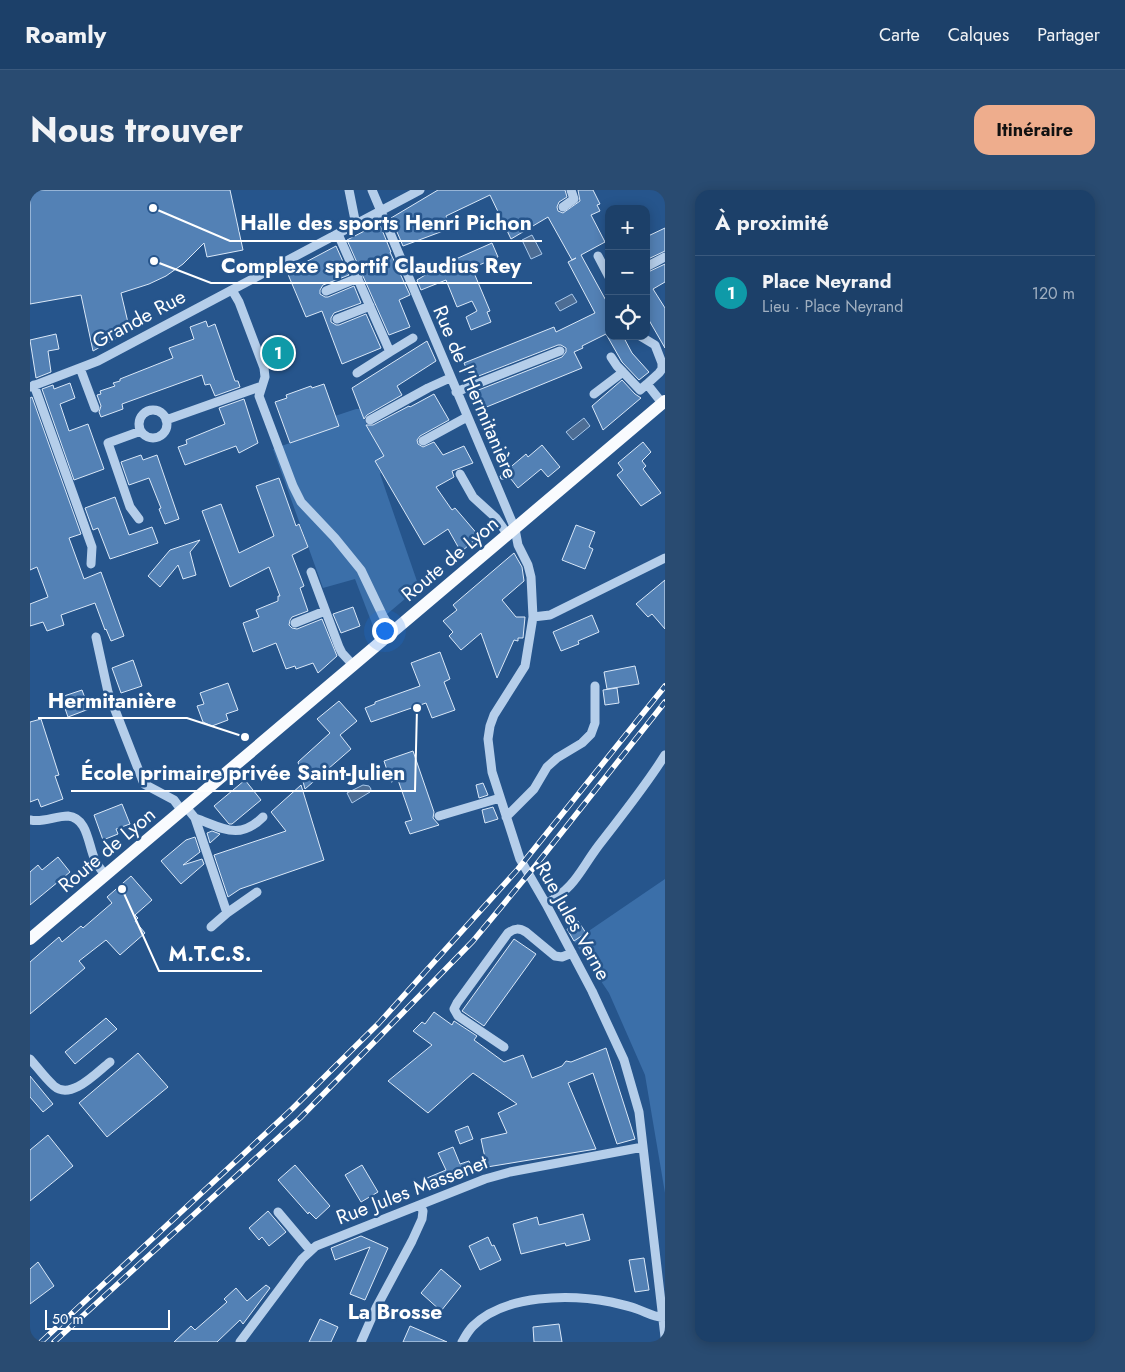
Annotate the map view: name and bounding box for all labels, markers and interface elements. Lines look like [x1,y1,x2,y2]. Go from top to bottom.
text: Roamly [25,17,106,52]
text: Carte [879,22,920,48]
text: Calques [948,22,1009,48]
text: Partager [1037,22,1100,48]
text: Nous trouver [30,105,243,155]
button: Itinéraire [974,105,1095,155]
callout: Halle des sports Henri Pichon [230,205,542,241]
map controls [605,205,650,340]
button: + [605,205,650,250]
text: Halle des sports Henri Pichon [240,208,532,238]
text: À proximité [715,208,829,238]
callout: Complexe sportif Claudius Rey [211,247,532,283]
button: − [605,250,650,295]
text: Complexe sportif Claudius Rey [221,251,522,281]
text: Place Neyrand [762,268,891,295]
street label: Grande Rue [87,282,191,356]
text: 1 [727,282,735,305]
text: 120 m [1032,282,1075,305]
button: locate [605,295,650,340]
text: Lieu · Place Neyrand [762,295,903,318]
street label: Rue de l'Hermitanière [425,301,525,483]
pin: 1 [262,334,294,372]
street label: Route de Lyon [395,510,505,608]
your location [372,618,398,644]
callout: Hermitanière [38,682,187,718]
text: Hermitanière [48,686,176,716]
callout: École primaire privée Saint-Julien [71,755,415,791]
text: École primaire privée Saint-Julien [81,758,405,788]
street label: Route de Lyon [52,801,162,899]
street label: Rue Jules Verne [528,856,618,986]
callout: M.T.C.S. [159,935,262,971]
text: M.T.C.S. [169,939,251,969]
street label: Rue Jules Massenet [332,1148,492,1232]
district label: La Brosse [348,1297,442,1327]
scale bar [45,1307,170,1330]
text: 50 m [52,1309,83,1329]

